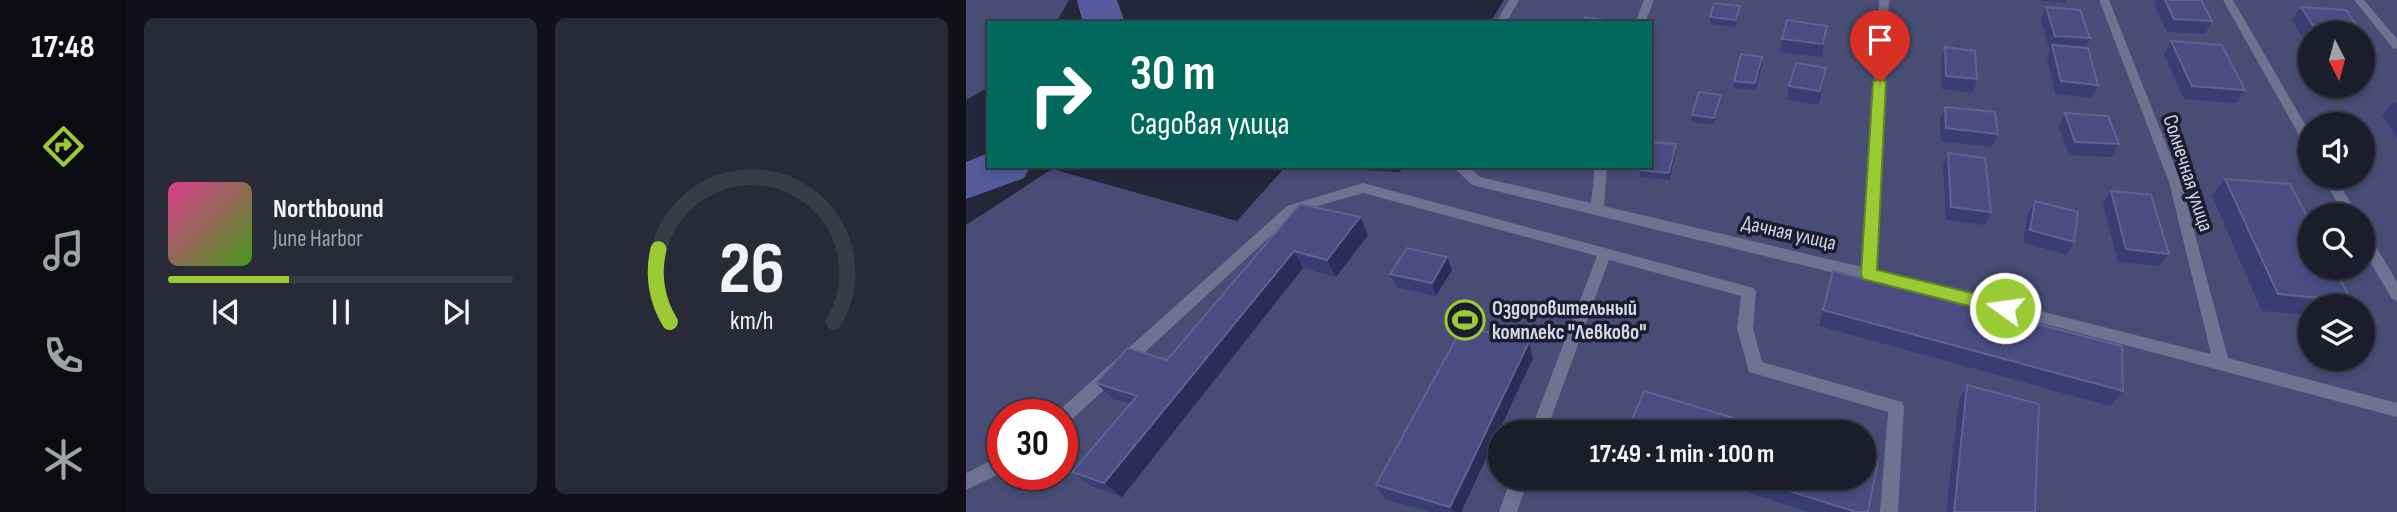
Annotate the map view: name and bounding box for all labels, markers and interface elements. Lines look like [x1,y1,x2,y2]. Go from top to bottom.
pin [1850,10,1910,82]
icon: arrive [1861,21,1899,59]
north arrow [2298,21,2375,98]
map controls [2298,21,2375,371]
text: 17:48 [31,28,95,67]
text: 30 m [1130,45,1215,104]
icon: right [1015,49,1106,140]
text: Садовая улица [1130,105,1290,144]
street label: Солнечная улица [2157,112,2219,234]
button: sound [2298,112,2375,189]
icon: directions [39,122,88,171]
text: Northbound [273,194,384,225]
button: search [2298,203,2375,280]
street label: Дачная улица [1739,210,1839,256]
text: June Harbor [273,225,363,253]
icon: music [39,226,88,275]
text: 26 [718,226,785,314]
position arrow [1968,271,2042,345]
icon: previous [207,293,245,331]
icon: pause [322,293,360,331]
icon: next [437,293,475,331]
button: layers [2298,294,2375,371]
place label: Оздоровительный комплекс "Левково" [1492,296,1646,345]
sports icon: Оздоровительный комплекс "Левково" [1444,299,1486,341]
text: km/h [730,306,773,337]
icon: phone [39,331,88,380]
speed limit sign: 30 [987,399,1078,490]
icon: climate [39,435,88,484]
text: 17:49 · 1 min · 100 m [1590,439,1774,470]

